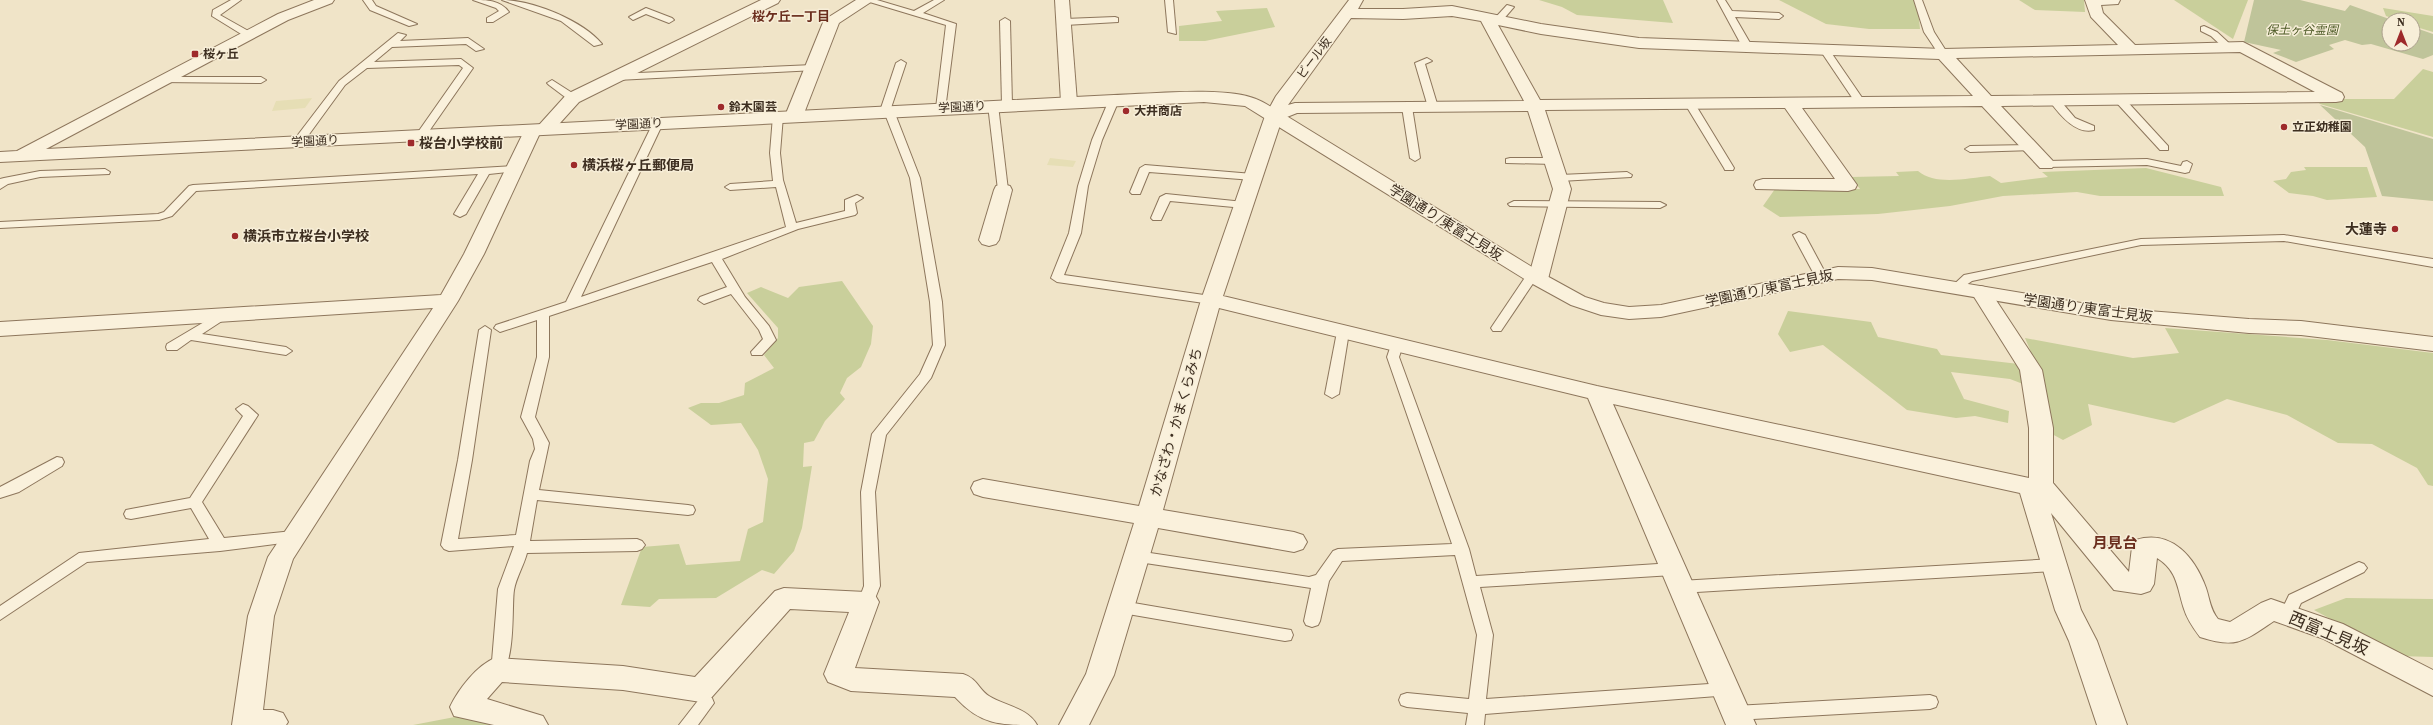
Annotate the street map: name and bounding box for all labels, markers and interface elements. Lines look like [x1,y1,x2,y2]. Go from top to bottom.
district label: 桜ケ丘一丁目 [752,8,830,25]
north arrow [2381,12,2421,52]
text: N [2397,15,2405,30]
park label: 保土ヶ谷霊園 [2266,22,2340,38]
street label: ビール坂 [1293,34,1335,82]
place label: 桜ヶ丘 [203,46,239,62]
marker: 桜ヶ丘 [190,49,200,59]
street label: 学園通り [938,98,986,116]
place label: 鈴木園芸 [728,99,777,115]
marker: 鈴木園芸 [716,102,726,112]
place label: 大井商店 [1134,103,1182,119]
marker: 大井商店 [1121,106,1131,116]
street label: 学園通り [615,115,663,133]
place label: 立正幼稚園 [2292,119,2352,135]
marker: 立正幼稚園 [2279,122,2289,132]
street label: 学園通り [291,132,339,150]
place label: 桜台小学校前 [419,133,503,153]
marker: 桜台小学校前 [406,138,416,148]
place label: 横浜桜ヶ丘郵便局 [582,155,694,175]
marker: 横浜桜ヶ丘郵便局 [569,160,579,170]
street label: 学園通り/東富士見坂 [1385,179,1507,265]
place label: 大蓮寺 [2345,219,2387,239]
marker: 大蓮寺 [2390,224,2400,234]
place label: 横浜市立桜台小学校 [243,226,369,246]
marker: 横浜市立桜台小学校 [230,231,240,241]
street label: 学園通り/東富士見坂 [1703,265,1835,311]
street label: 学園通り/東富士見坂 [2022,289,2154,327]
street label: かなざわ・かまくらみち [1145,345,1207,499]
district label: 月見台 [2092,532,2138,553]
street label: 西富士見坂 [2285,605,2373,661]

